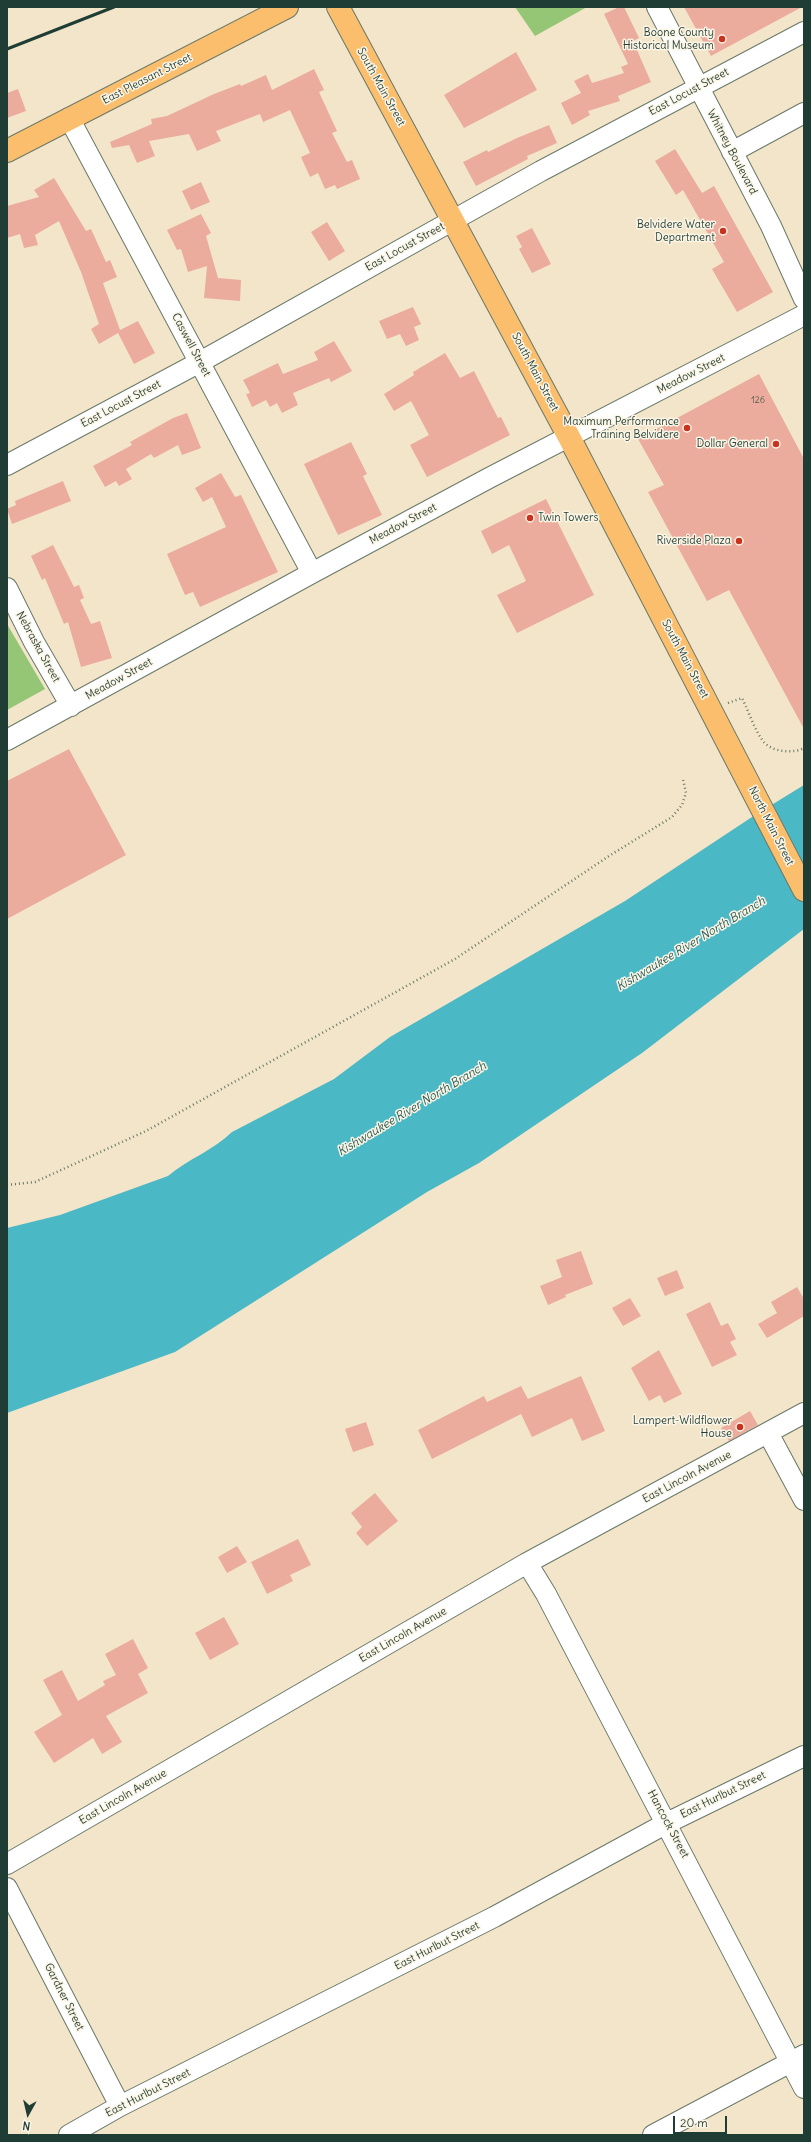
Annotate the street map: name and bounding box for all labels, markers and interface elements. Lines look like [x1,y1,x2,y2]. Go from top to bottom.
place label: Boone County Historical Museum [623,26,714,52]
marker: Boone County Historical Museum [717,34,727,44]
street label: South Main Street [354,46,408,128]
street label: East Pleasant Street [100,51,194,107]
street label: East Locust Street [647,65,731,119]
street label: Whitney Boulevard [704,107,760,197]
place label: Belvidere Water Department [637,218,715,244]
street label: East Locust Street [363,220,447,274]
marker: Belvidere Water Department [718,226,728,236]
street label: Caswell Street [169,311,213,379]
street label: South Main Street [509,330,561,414]
street label: Meadow Street [655,351,727,397]
street label: East Locust Street [79,377,163,431]
house number: 126 [751,395,765,405]
place label: Maximum Performance Training Belvidere [563,415,679,441]
marker: Maximum Performance Training Belvidere [682,423,692,433]
place label: Dollar General [696,437,768,451]
marker: Dollar General [771,439,781,449]
street label: Meadow Street [367,501,439,547]
place label: Twin Towers [538,511,598,525]
marker: Twin Towers [525,513,535,523]
place label: Riverside Plaza [657,534,731,548]
marker: Riverside Plaza [734,536,744,546]
street label: Nebraska Street [13,609,63,685]
street label: South Main Street [659,617,711,701]
street label: Meadow Street [83,655,155,703]
street label: North Main Street [745,784,797,868]
water label: Kishwaukee River North Branch [614,894,768,994]
water label: Kishwaukee River North Branch [335,1059,489,1159]
place label: Lampert-Wildflower House [633,1414,732,1440]
marker: Lampert-Wildflower House [735,1422,745,1432]
street label: East Lincoln Avenue [640,1448,734,1506]
street label: East Lincoln Avenue [357,1605,449,1665]
street label: East Lincoln Avenue [77,1767,169,1827]
street label: East Hurlbut Street [678,1769,768,1821]
street label: Hancock Street [644,1788,692,1860]
street label: East Hurlbut Street [392,1919,482,1973]
street label: Gardner Street [41,1961,87,2033]
street label: East Hurlbut Street [103,2066,193,2120]
north arrow [8,2094,48,2134]
scale bar [675,2108,729,2134]
text: 20 m [680,2115,708,2130]
text: N [22,2118,31,2133]

